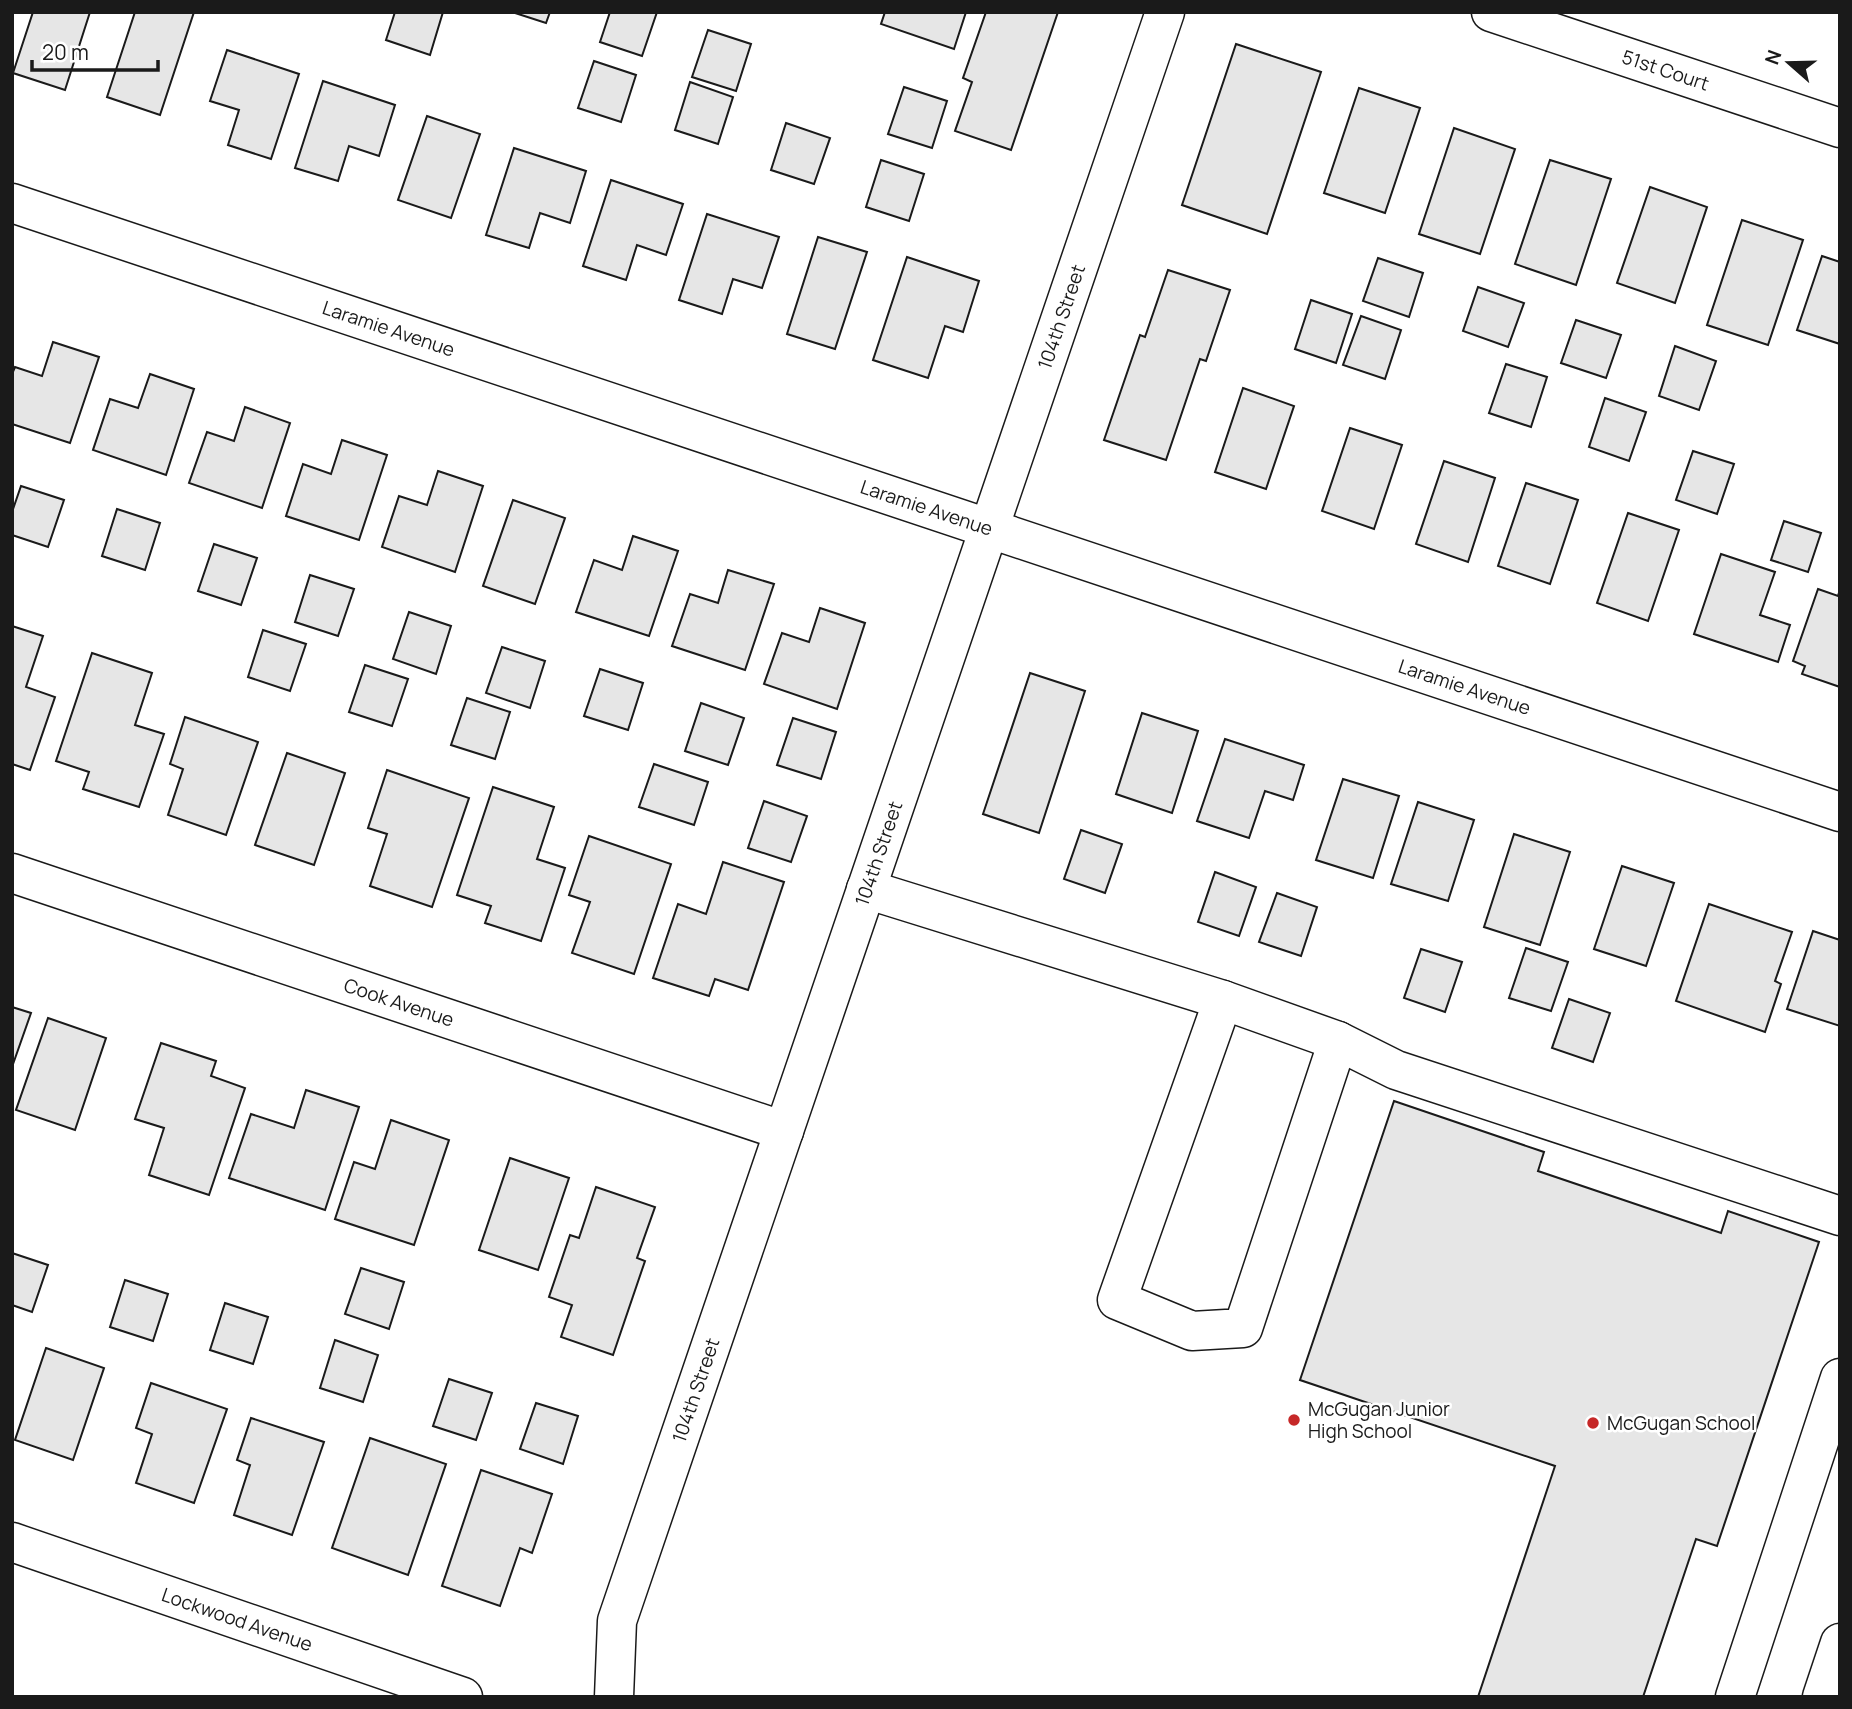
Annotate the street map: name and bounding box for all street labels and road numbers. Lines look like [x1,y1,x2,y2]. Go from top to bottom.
street label: 51st Court [1619,43,1713,97]
street label: 104th Street [1031,261,1091,372]
street label: Laramie Avenue [319,294,458,363]
street label: Laramie Avenue [857,474,996,542]
street label: Laramie Avenue [1395,653,1534,721]
street label: 104th Street [849,798,908,909]
street label: Cook Avenue [341,972,457,1033]
street label: 104th Street [666,1334,725,1446]
street label: Lockwood Avenue [158,1581,316,1657]

